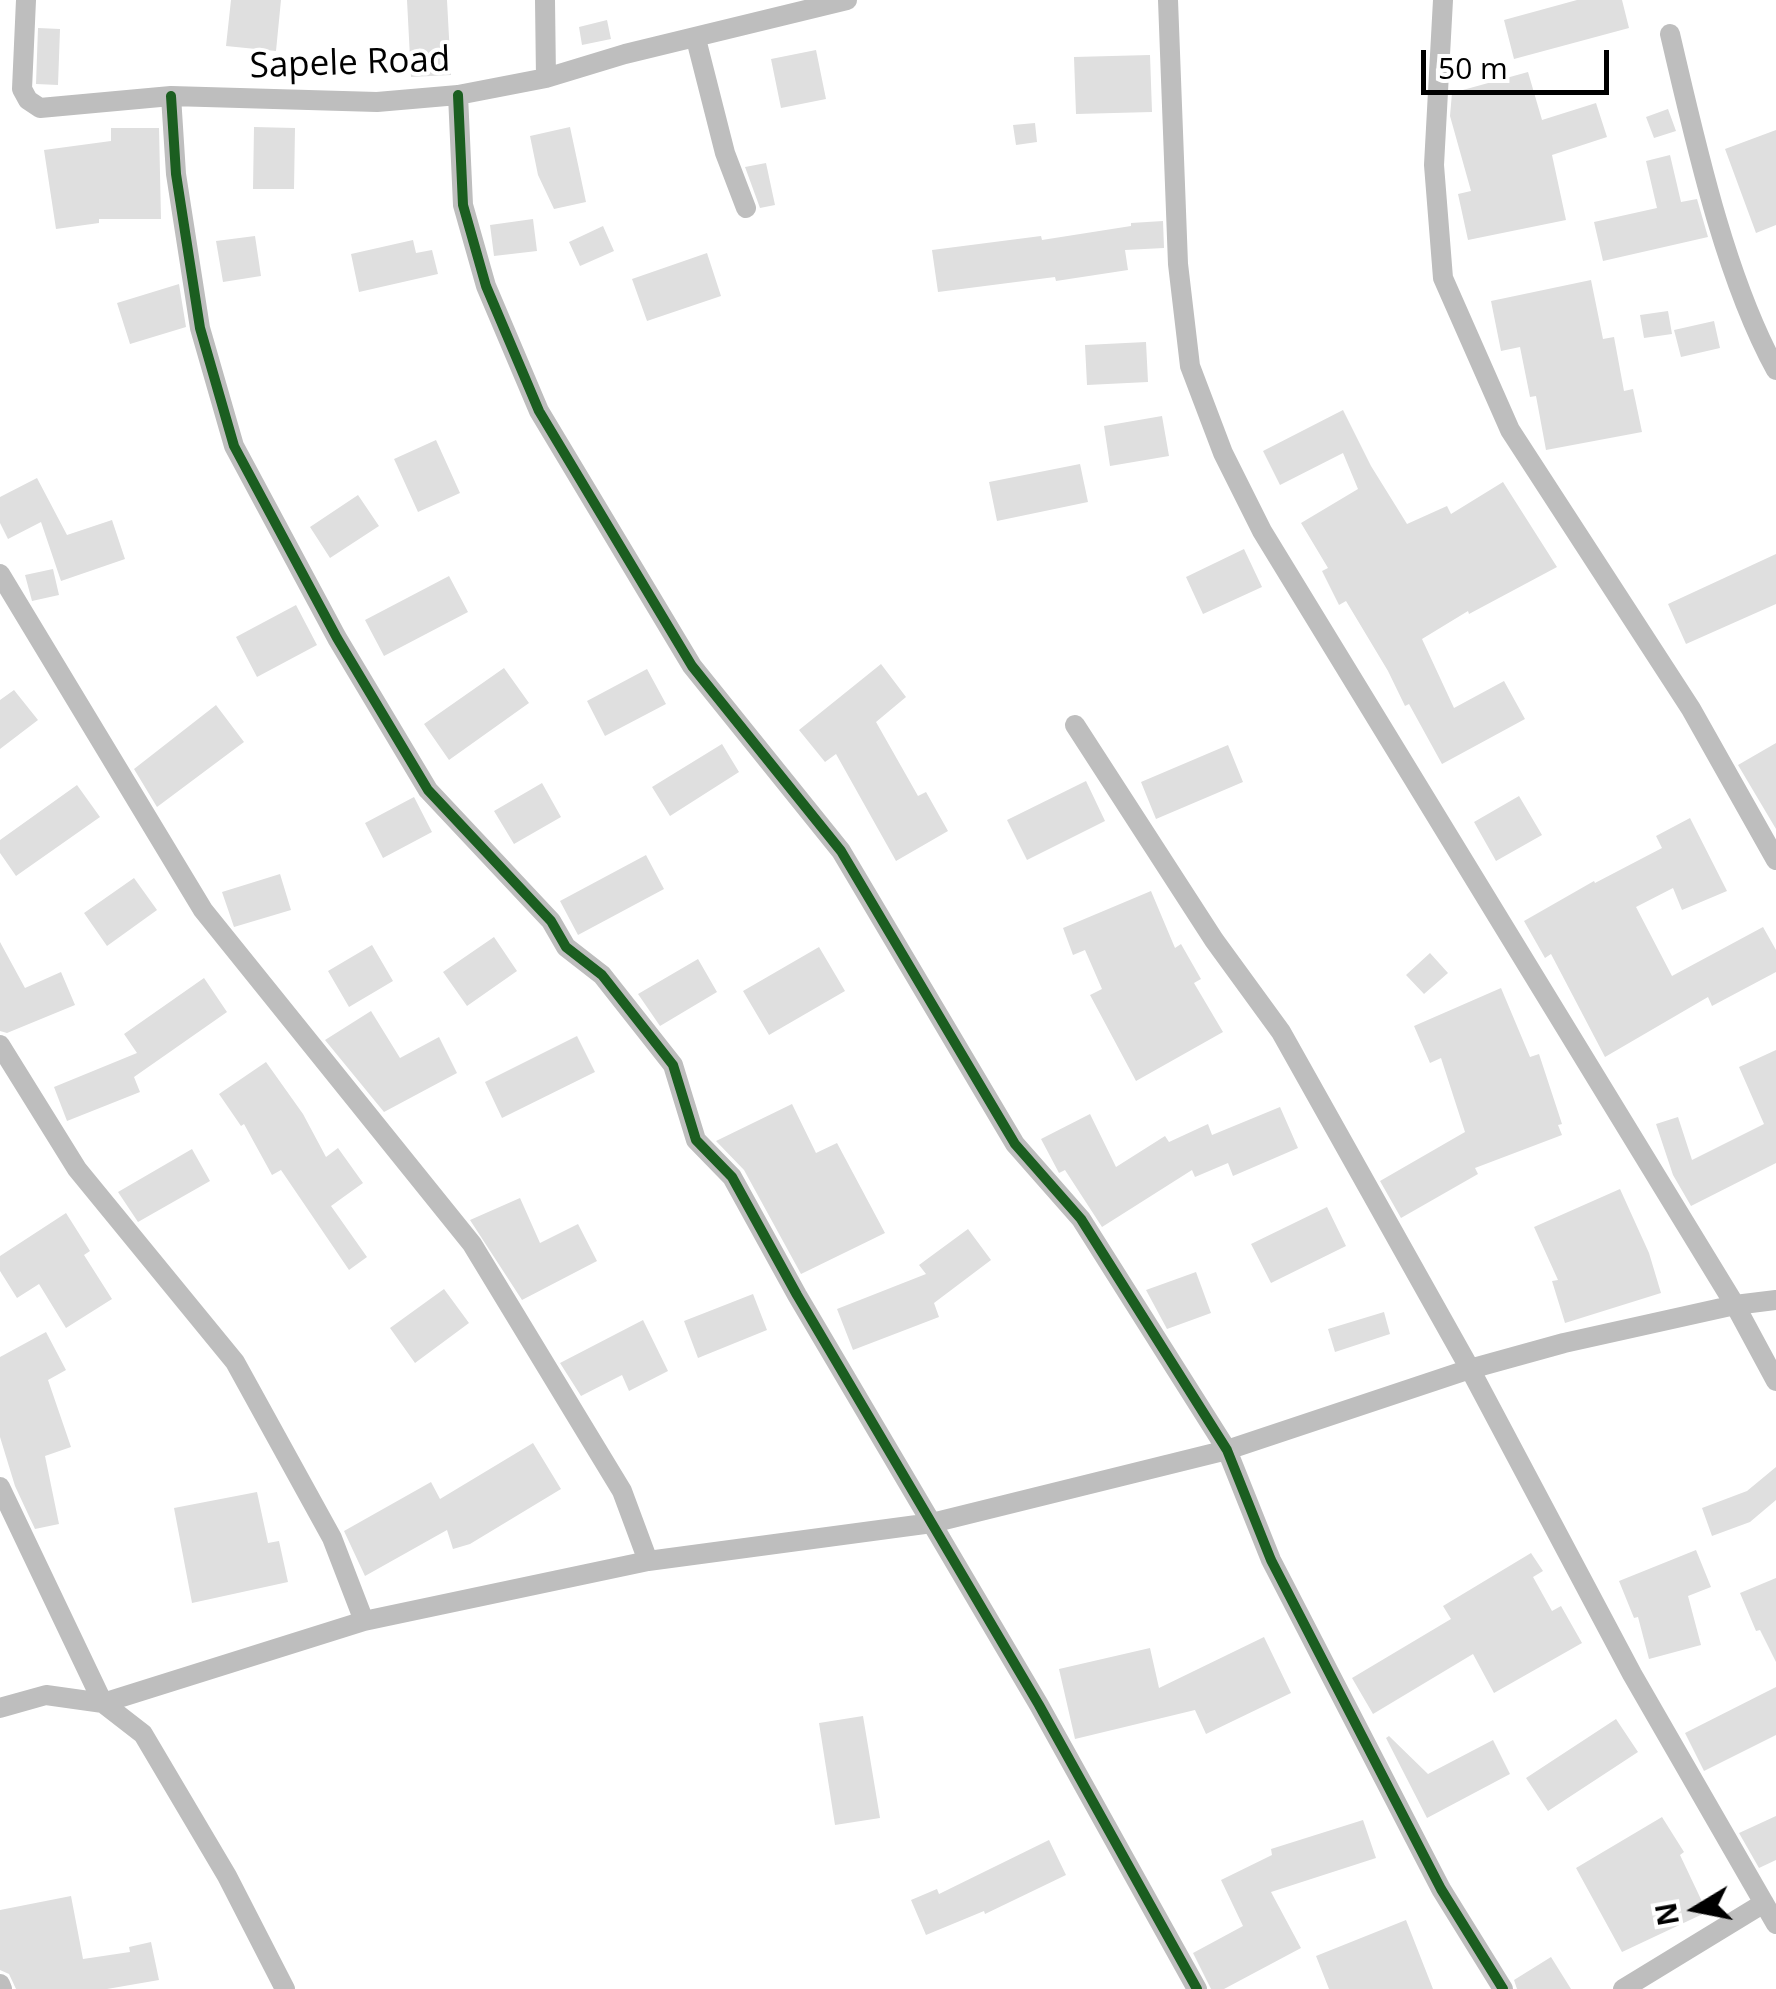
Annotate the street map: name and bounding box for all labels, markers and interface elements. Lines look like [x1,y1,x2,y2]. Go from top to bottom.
scale bar [1426,30,1614,92]
street label: Sapele Road [249,40,451,88]
text: 50 m [1438,47,1508,88]
north arrow [1646,1859,1746,1959]
text: N [1646,1900,1687,1929]

